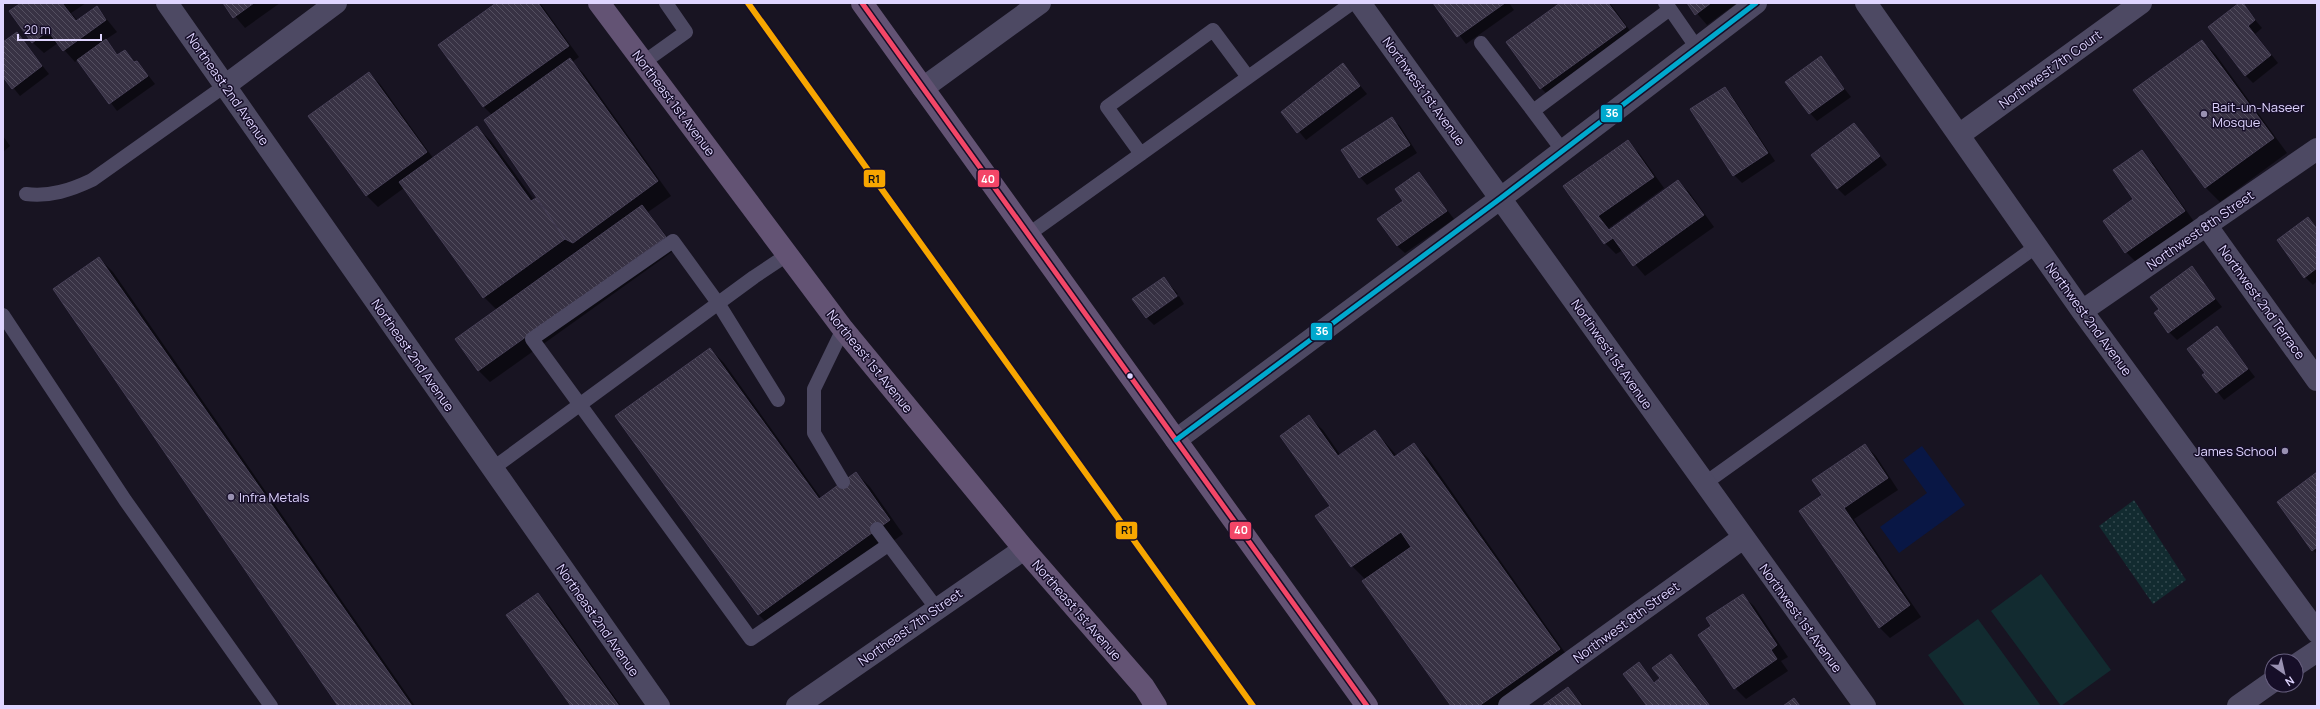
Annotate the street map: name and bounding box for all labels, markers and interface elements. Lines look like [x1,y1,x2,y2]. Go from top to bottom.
scale bar [18,16,101,42]
text: 20 m [24,21,51,38]
street label: Northwest 7th Court [1995,26,2105,112]
street label: Northeast 2nd Avenue [182,29,274,149]
street label: Northwest 1st Avenue [1378,33,1470,149]
street label: Northeast 1st Avenue [628,47,720,160]
place label: Bait-un-Naseer Mosque [2212,98,2305,131]
line badge: 36 [1600,104,1623,123]
text: 36 [1605,105,1619,120]
marker: Bait-un-Naseer Mosque [2199,109,2209,119]
line badge: R1 [863,169,886,188]
line badge: 40 [977,169,1000,188]
text: R1 [868,171,880,186]
text: 40 [981,171,995,186]
street label: Northwest 8th Street [2143,186,2257,274]
street label: Northwest 2nd Terrace [2215,241,2310,363]
street label: Northwest 2nd Avenue [2042,259,2136,380]
street label: Northeast 2nd Avenue [367,295,459,415]
street label: Northwest 1st Avenue [1567,295,1657,413]
street label: Northeast 1st Avenue [823,306,917,417]
line badge: 36 [1310,322,1333,341]
text: 36 [1315,323,1329,338]
unlabelled marker [1125,371,1135,381]
place label: James School [2194,442,2277,460]
marker: James School [2280,446,2290,456]
place label: Infra Metals [239,488,310,506]
marker: Infra Metals [226,492,236,502]
line badge: R1 [1115,521,1138,540]
line badge: 40 [1229,521,1252,540]
text: R1 [1121,522,1133,537]
text: 40 [1234,522,1248,537]
street label: Northeast 1st Avenue [1028,556,1126,664]
street label: Northeast 2nd Avenue [552,560,644,680]
street label: Northwest 1st Avenue [1755,560,1847,676]
street label: Northwest 8th Street [1569,577,1683,667]
street label: Northeast 7th Street [854,584,966,670]
north arrow [2264,653,2304,693]
text: N [2282,673,2297,690]

